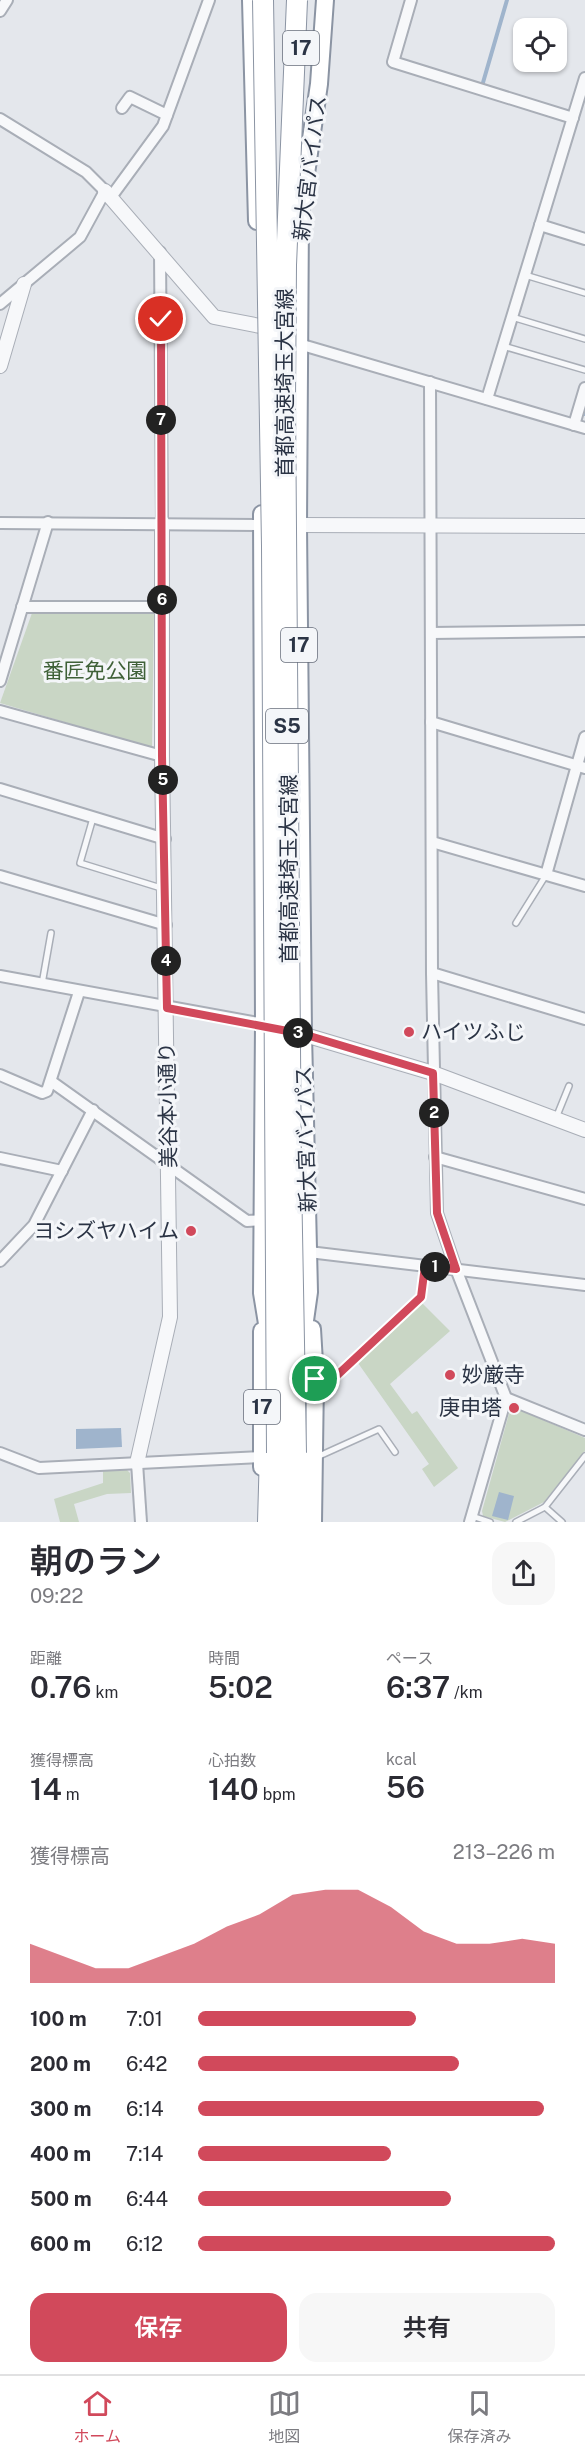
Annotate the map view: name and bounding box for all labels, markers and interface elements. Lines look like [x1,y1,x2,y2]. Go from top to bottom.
map controls [513,18,567,72]
button: locate [513,18,567,72]
road number: 17 [283,31,319,65]
street label: 新大宮バイパス [288,94,331,242]
street label: 首都高速埼玉大宮線 [272,289,297,478]
pin [135,293,186,344]
icon: check [144,302,177,335]
pin: 7 [146,405,176,435]
text: 7 [156,410,166,429]
pin: 6 [147,585,177,615]
text: 6 [157,590,167,609]
road number: 17 [281,628,317,662]
park label: 番匠免公園 [43,658,148,683]
road number: S5 [266,709,308,743]
pin: 5 [148,765,178,795]
text: 5 [158,770,168,789]
street label: 首都高速埼玉大宮線 [276,775,301,964]
pin: 4 [151,946,181,976]
text: 4 [161,951,171,970]
pin: 3 [283,1018,313,1048]
place label: ハイツふじ [421,1019,526,1044]
text: 3 [293,1023,303,1042]
marker: ハイツふじ [402,1025,416,1039]
street label: 美谷本小通り [154,1042,181,1168]
street label: 新大宮バイパス [290,1065,321,1213]
pin: 2 [419,1098,449,1128]
text: 2 [429,1103,439,1122]
place label: ヨシズヤハイム [33,1218,179,1243]
marker: ヨシズヤハイム [184,1224,198,1238]
pin: 1 [420,1252,450,1282]
text: 1 [432,1257,438,1276]
pin [289,1353,340,1404]
icon: arrive [298,1362,331,1395]
place label: 妙厳寺 [462,1362,525,1387]
marker: 妙厳寺 [443,1368,457,1382]
road number: 17 [244,1390,280,1424]
place label: 庚申塔 [439,1395,502,1420]
marker: 庚申塔 [507,1401,521,1415]
text: 朝のラン [30,1542,162,1580]
button: share [492,1542,555,1605]
text: 09:22 [30,1584,83,1608]
text: 距離 [30,1649,62,1668]
text: 時間 [208,1649,240,1668]
text: ペース [386,1649,433,1668]
text: 0.76 [30,1669,92,1705]
text: 5:02 [208,1669,273,1705]
text: 6:37 [386,1669,450,1705]
text: km [92,1683,118,1702]
text: /km [450,1683,483,1702]
text: kcal [386,1750,417,1769]
text: 獲得標高 [30,1751,94,1770]
text: 心拍数 [208,1751,256,1770]
text: 56 [386,1769,425,1805]
text: 14 [30,1771,62,1807]
text: 140 [208,1771,259,1807]
text: m [62,1785,80,1804]
text: bpm [259,1785,296,1804]
text: 213–226 m [453,1840,555,1864]
text: 獲得標高 [30,1844,110,1868]
text: 100 m [30,2007,87,2031]
text: 7:01 [126,2007,163,2031]
text: 200 m [30,2052,91,2076]
text: 6:42 [126,2052,167,2076]
text: 300 m [30,2097,91,2121]
text: 6:14 [126,2097,164,2121]
text: 400 m [30,2142,91,2166]
text: 7:14 [126,2142,163,2166]
text: 500 m [30,2187,92,2211]
text: 6:44 [126,2187,168,2211]
text: 600 m [30,2232,91,2256]
text: 6:12 [126,2232,163,2256]
button: 保存 [30,2293,287,2362]
button: 共有 [299,2293,555,2362]
tab: ホーム [73,2387,121,2447]
tab: 地図 [268,2387,301,2447]
tab: 保存済み [448,2387,512,2447]

